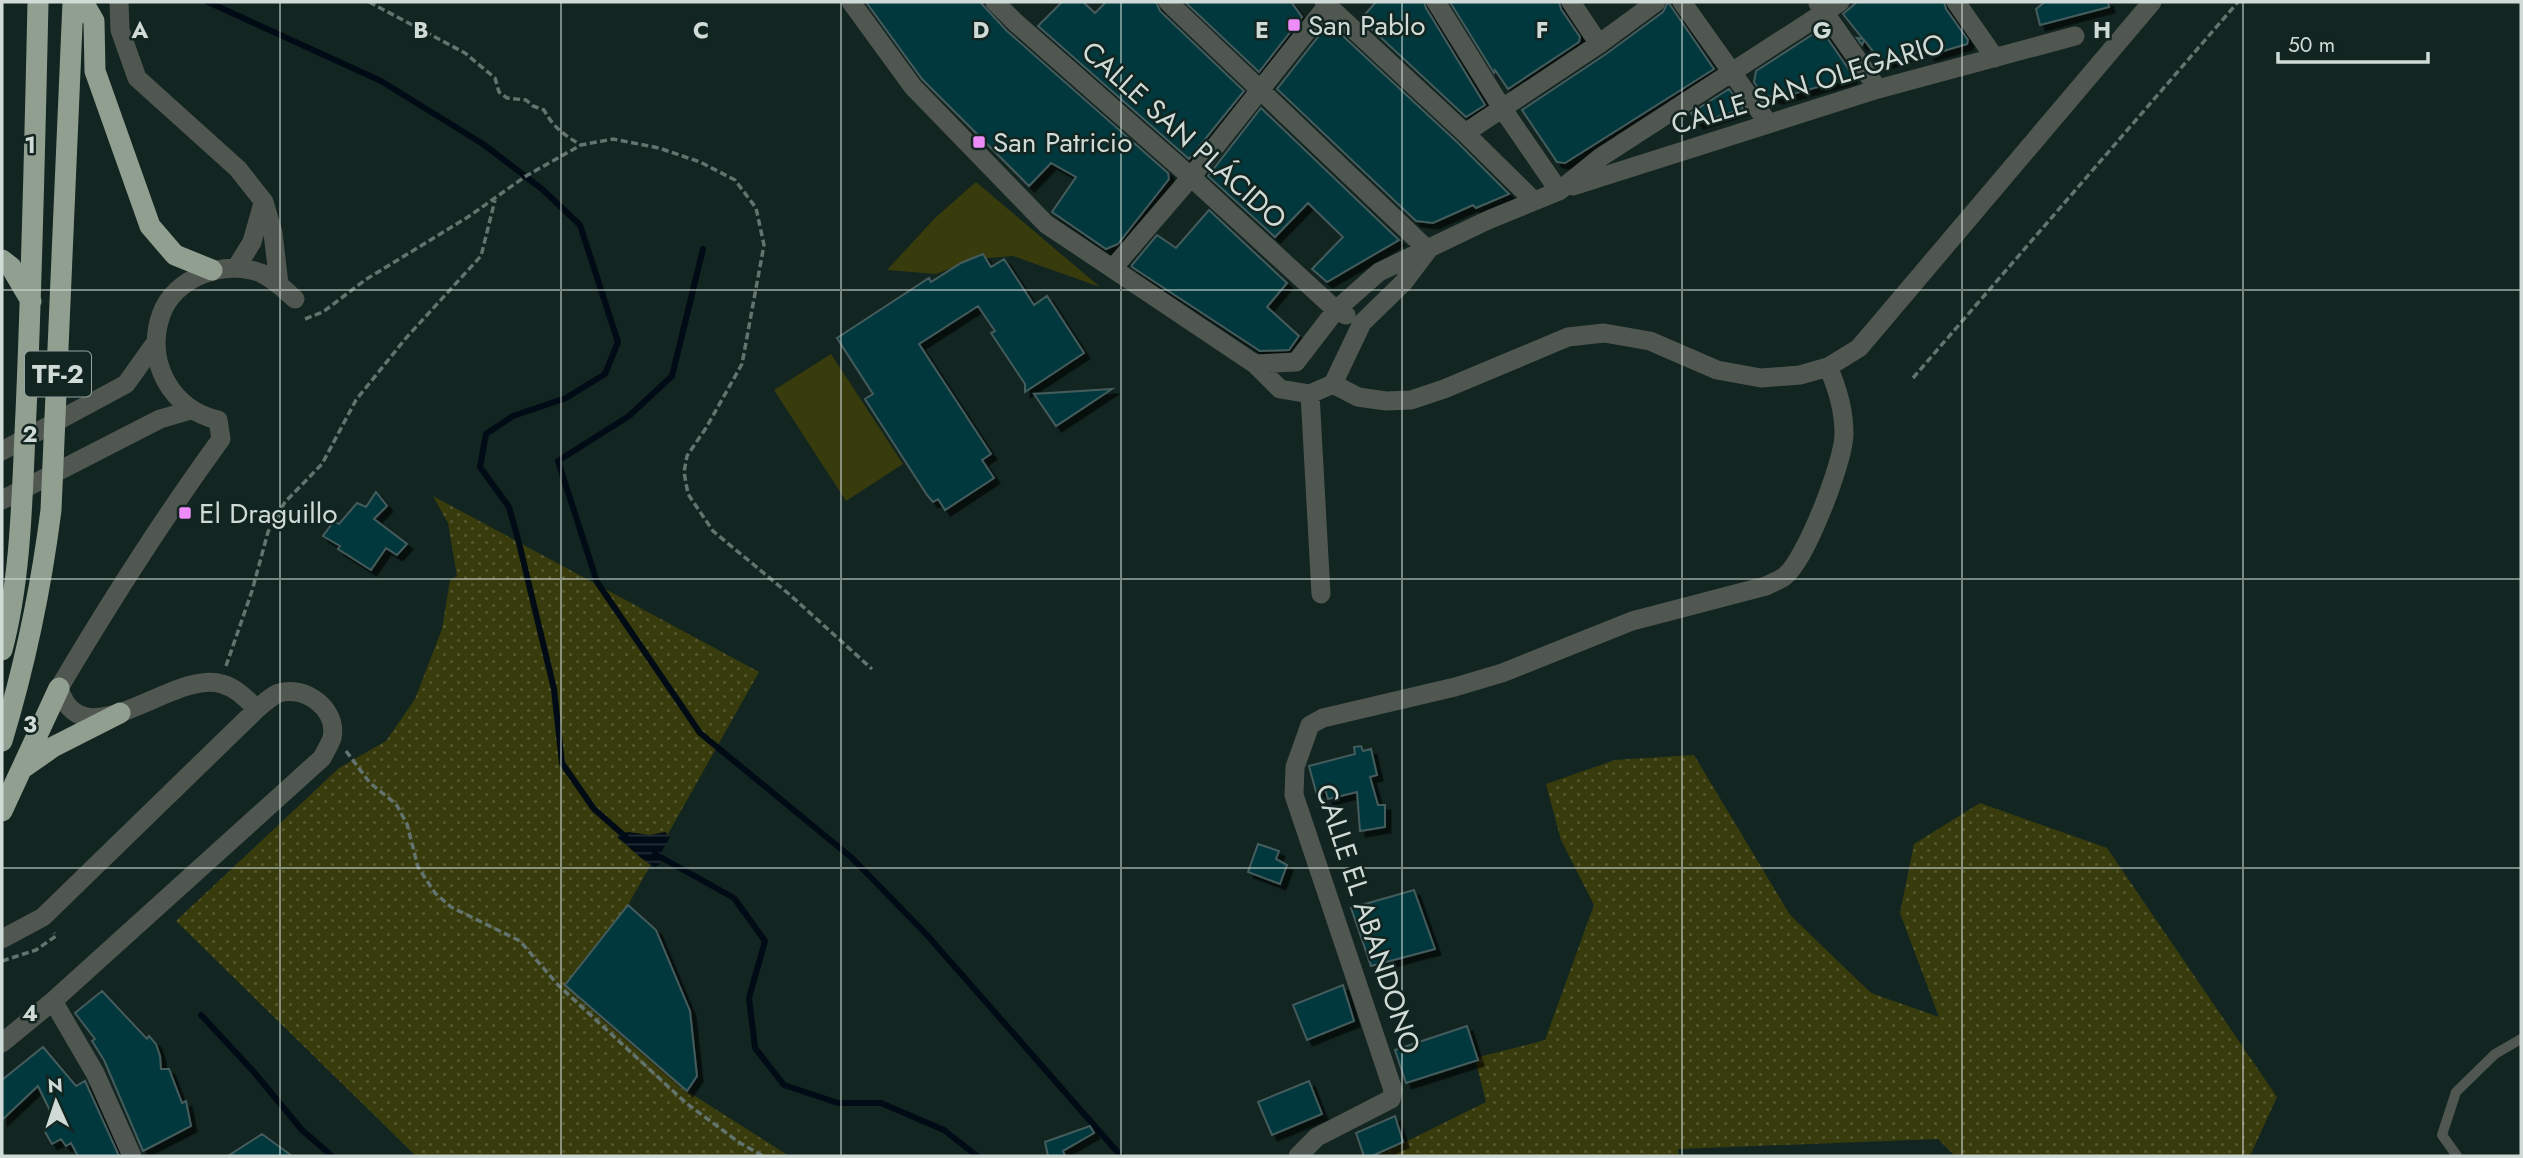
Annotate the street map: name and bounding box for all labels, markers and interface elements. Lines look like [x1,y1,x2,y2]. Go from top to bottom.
place label: San Pablo [1308,5,1426,46]
text: A [131,13,149,47]
text: B [413,13,429,47]
text: C [693,13,709,47]
text: D [973,13,990,47]
text: E [1255,13,1269,47]
text: F [1536,13,1548,47]
text: H [2093,13,2111,47]
marker: San Pablo [1286,17,1302,33]
scale bar [2278,21,2428,65]
street label: CALLE SAN OLEGARIO [1667,26,1949,142]
text: 50 m [2288,30,2335,60]
street label: CALLE SAN PLÁCIDO [1072,32,1296,238]
place label: San Patricio [993,122,1132,163]
text: 1 [24,128,36,162]
marker: San Patricio [971,134,987,150]
road number: TF-2 [25,352,91,396]
text: 2 [22,417,38,451]
place label: El Draguillo [199,493,337,534]
marker: El Draguillo [177,505,193,521]
text: 3 [23,707,37,741]
street label: CALLE EL ABANDONO [1305,779,1431,1059]
text: 4 [22,996,38,1030]
north arrow [21,1067,91,1137]
text: N [47,1072,63,1099]

